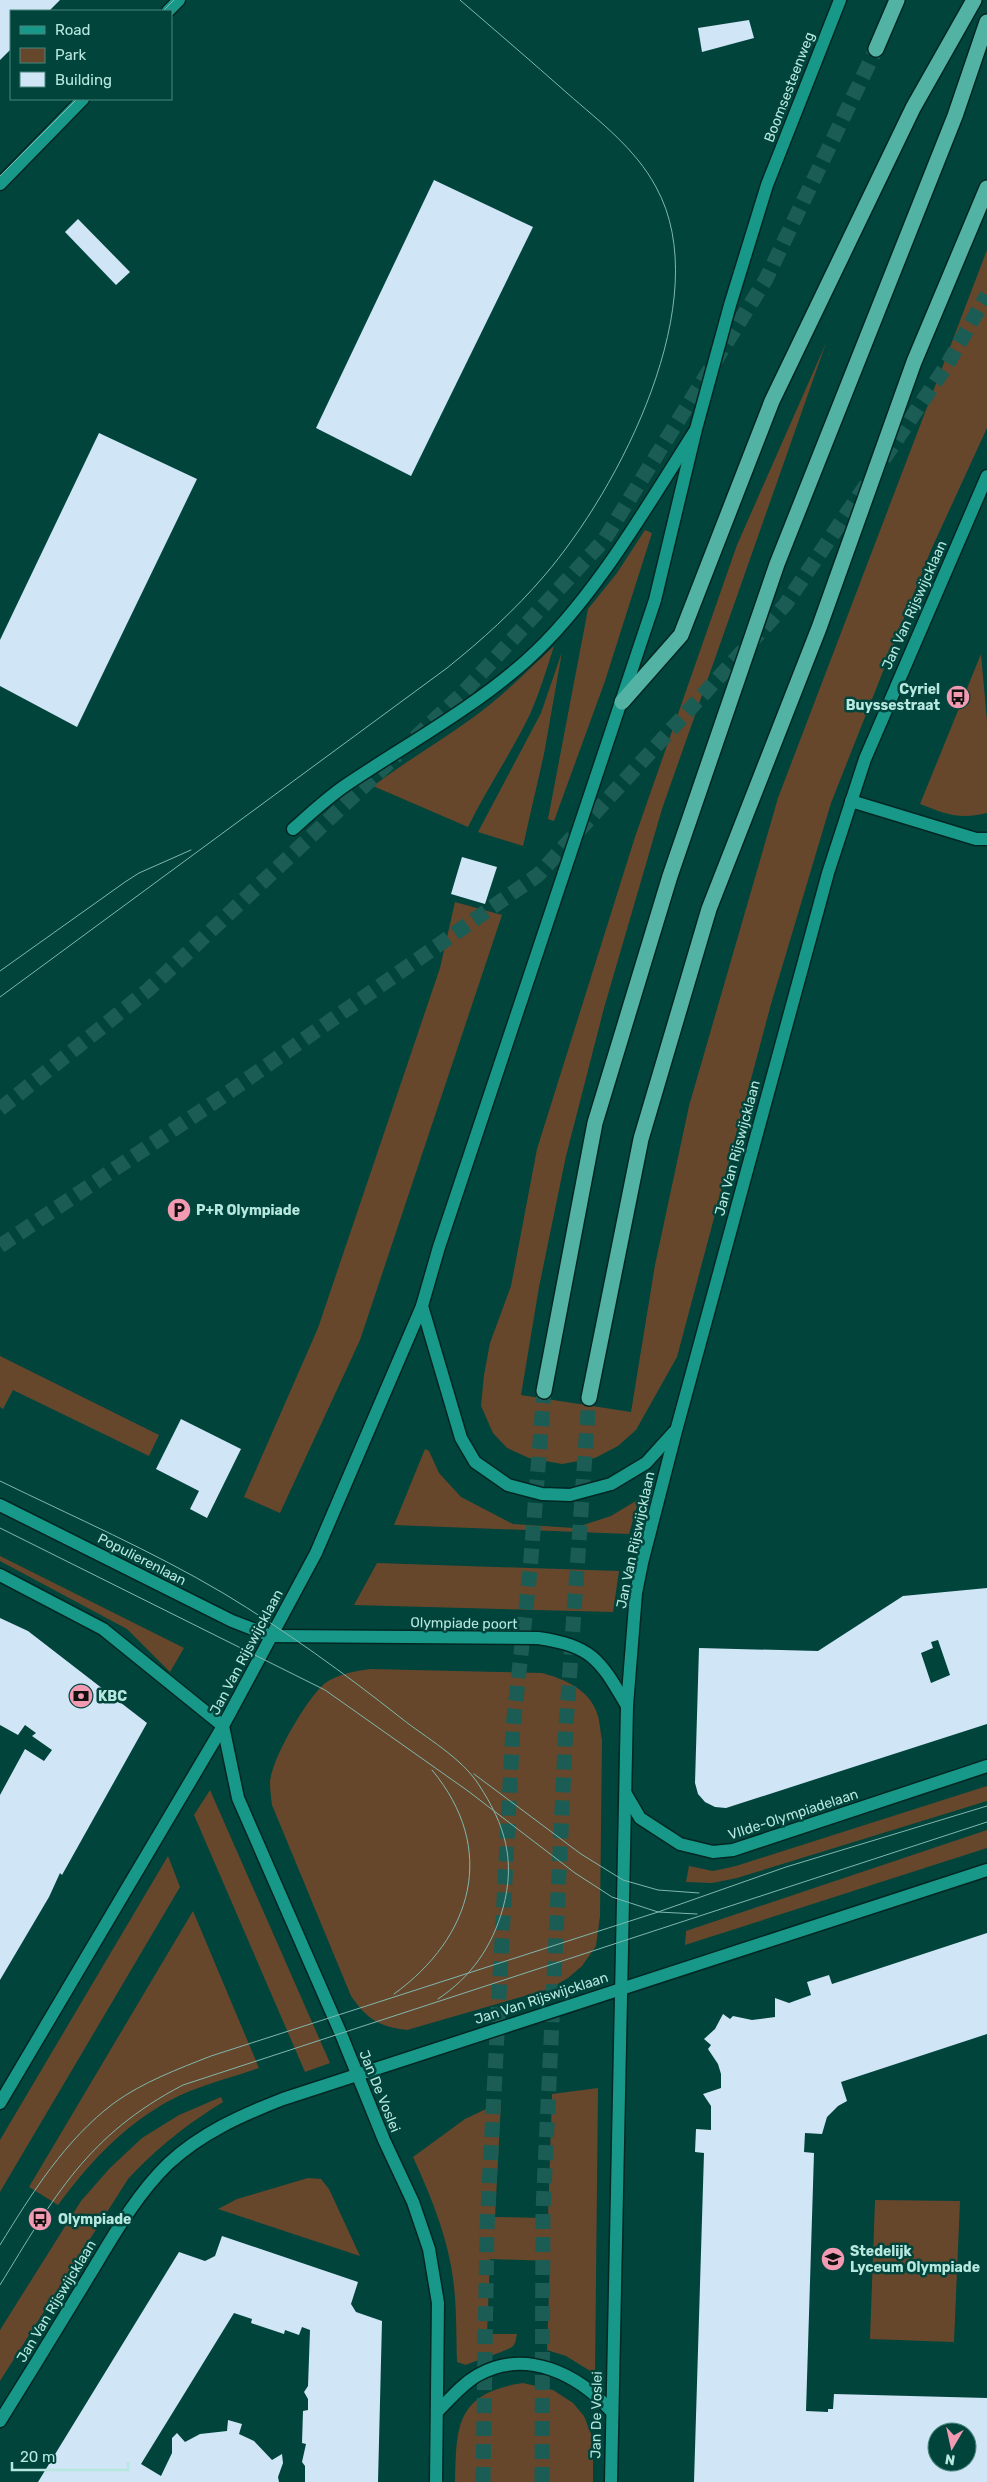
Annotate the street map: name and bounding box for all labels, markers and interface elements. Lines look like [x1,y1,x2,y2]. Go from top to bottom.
legend [10,10,172,100]
text: Road [55,21,91,39]
street label: Boomsesteenweg [761,30,818,145]
text: Park [55,46,86,64]
text: Building [55,71,112,89]
street label: Jan Van Rijswijcklaan [878,538,951,672]
place label: Cyriel Buyssestraat [846,681,940,714]
bus stop icon: Cyriel Buyssestraat [945,684,971,710]
street label: Jan Van Rijswijcklaan [711,1078,764,1218]
parking icon: P+R Olympiade [166,1197,192,1223]
place label: P+R Olympiade [196,1202,300,1219]
street label: Jan Van Rijswijcklaan [613,1470,658,1610]
street label: Populierenlaan [95,1530,189,1589]
street label: Jan Van Rijswijcklaan [206,1587,287,1718]
street label: Olympiade poort [410,1614,518,1633]
bank icon: KBC [68,1683,94,1709]
place label: KBC [98,1688,127,1705]
street label: VIIde-Olympiadelaan [726,1785,860,1844]
street label: Jan Van Rijswijcklaan [472,1969,610,2028]
street label: Jan De Voslei [355,2048,404,2135]
bus stop icon: Olympiade [27,2206,53,2232]
place label: Olympiade [58,2211,131,2228]
street label: Jan Van Rijswijcklaan [13,2237,100,2365]
place label: Stedelijk Lyceum Olympiade [850,2243,980,2276]
school or university icon: Stedelijk Lyceum Olympiade [820,2246,846,2272]
street label: Jan De Voslei [587,2371,606,2459]
north arrow [927,2422,977,2472]
scale bar [12,2440,129,2472]
text: 20 m [20,2448,55,2466]
text: N [944,2450,956,2469]

